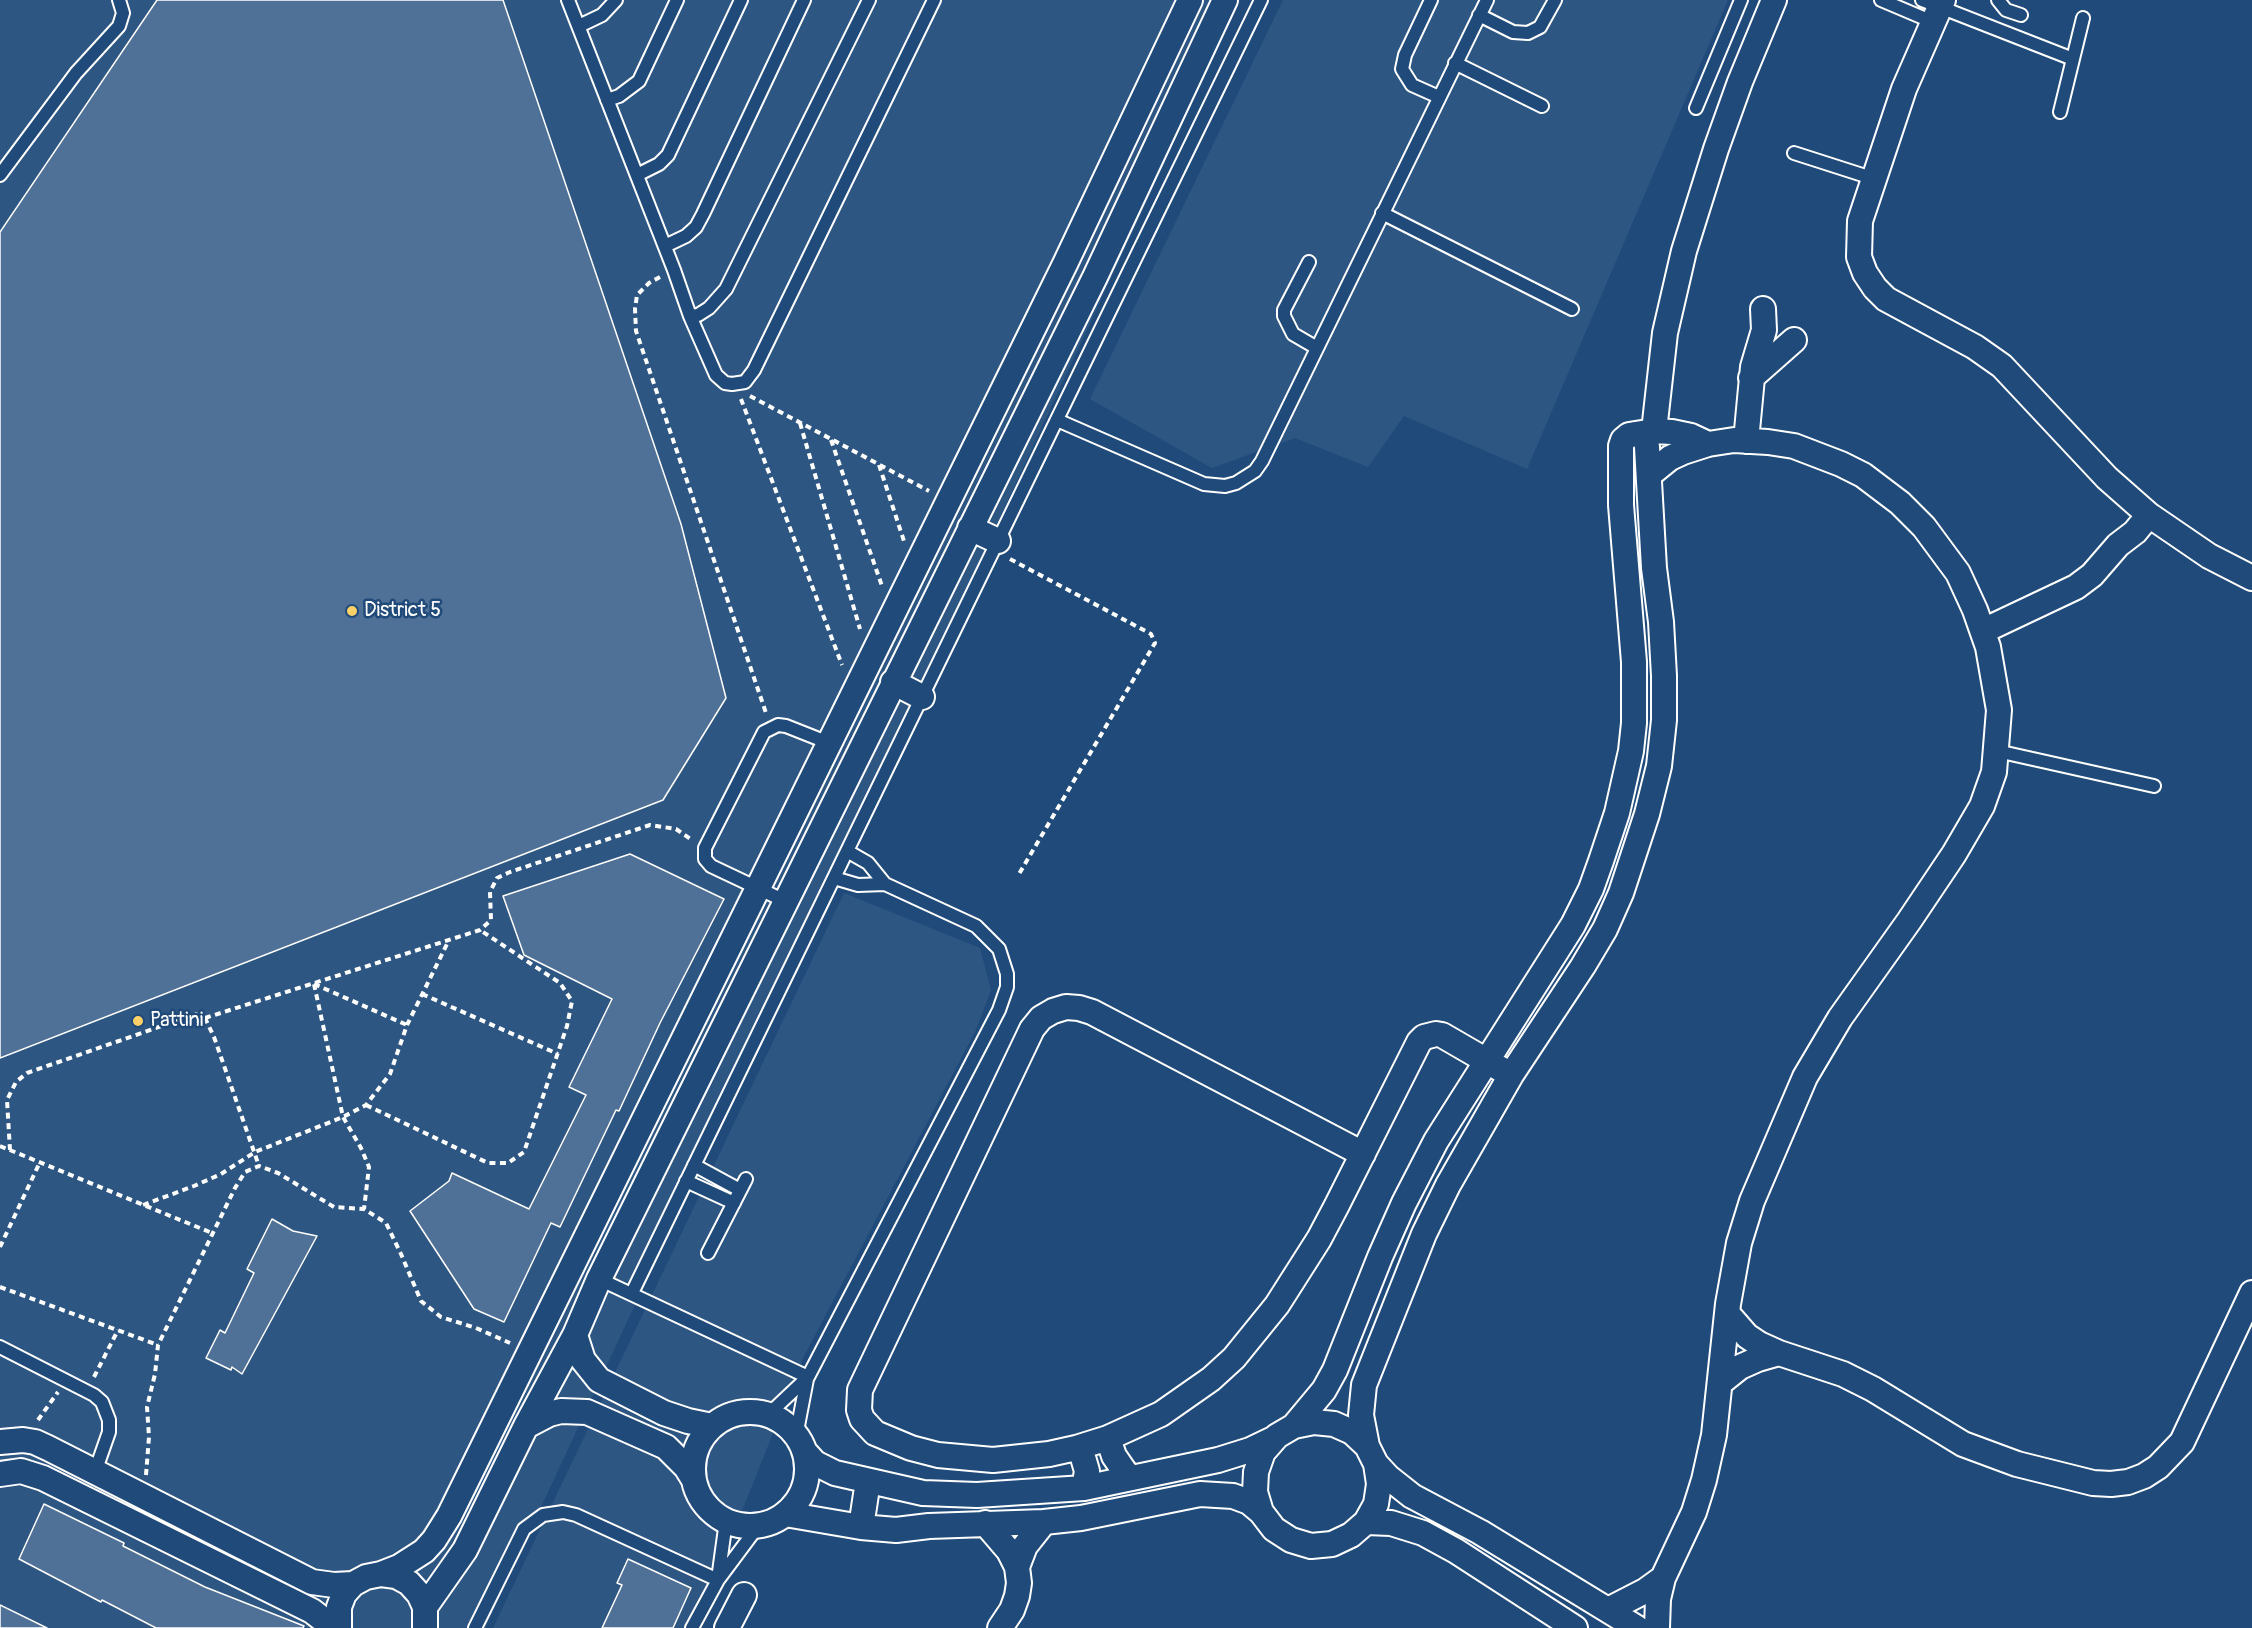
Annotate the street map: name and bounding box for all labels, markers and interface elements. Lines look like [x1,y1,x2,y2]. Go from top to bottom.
place label: District 5 [364,599,441,623]
marker: District 5 [345,604,359,618]
place label: Pattini [150,1009,203,1033]
marker: Pattini [131,1014,145,1028]

